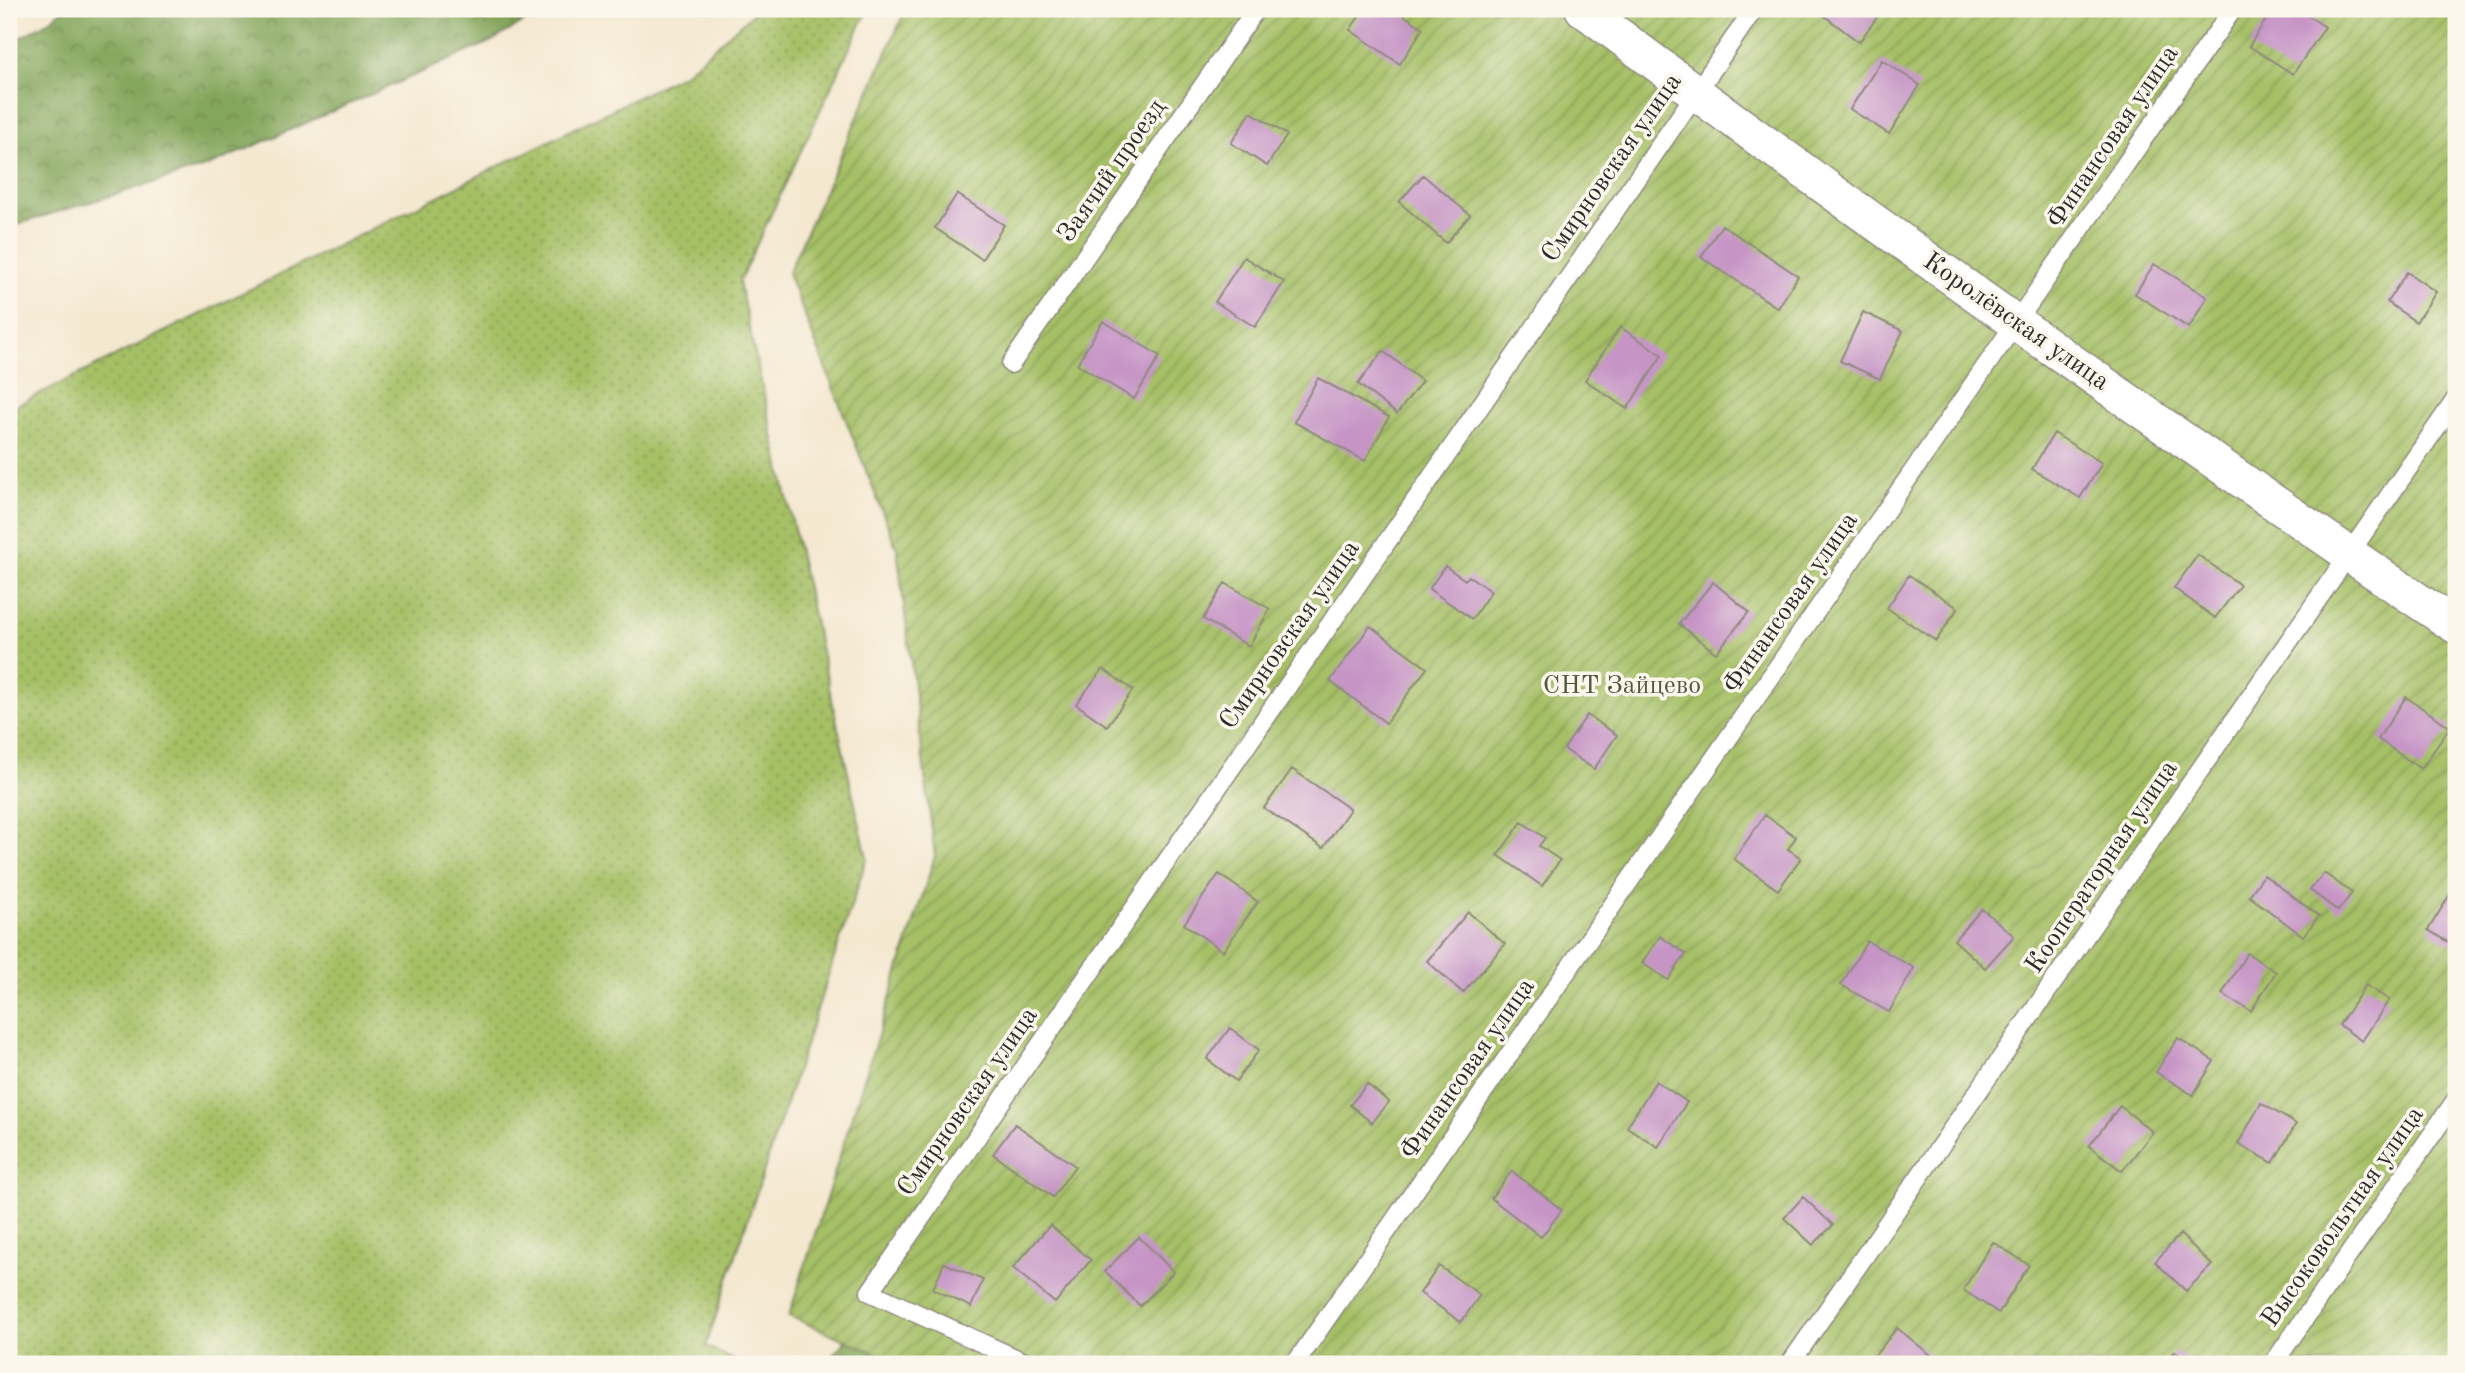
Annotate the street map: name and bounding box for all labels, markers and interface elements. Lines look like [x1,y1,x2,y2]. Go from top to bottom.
street label: Финансовая улица [2042,41,2184,233]
street label: Смирновская улица [1537,69,1687,267]
street label: Заячий проезд [1053,95,1171,247]
street label: Королёвская улица [1918,248,2114,396]
street label: Финансовая улица [1719,508,1863,698]
street label: Смирновская улица [1215,536,1365,734]
park label: СНТ Зайцево [1543,673,1701,699]
street label: Кооператорная улица [2021,756,2183,978]
street label: Финансовая улица [1396,974,1540,1164]
street label: Смирновская улица [893,1003,1043,1201]
street label: Высоковольтная улица [2257,1102,2429,1332]

